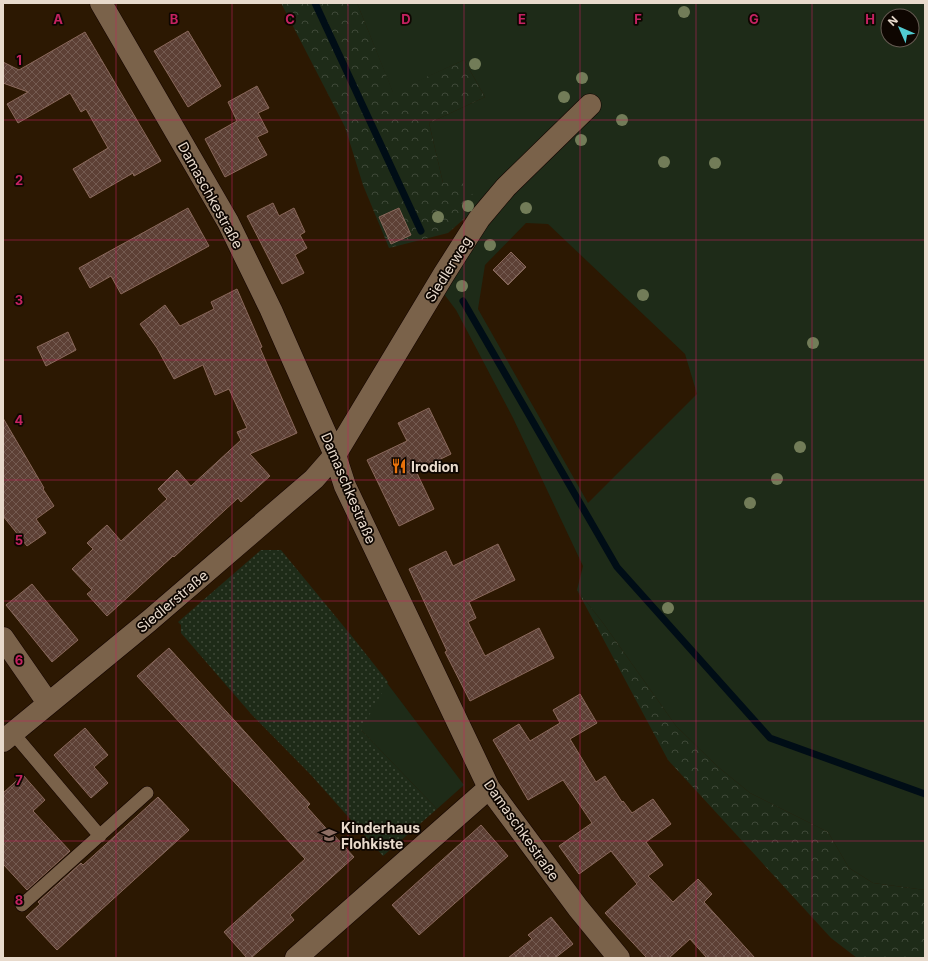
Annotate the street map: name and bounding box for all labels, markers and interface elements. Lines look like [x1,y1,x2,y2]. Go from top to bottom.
north arrow [880,8,920,48]
text: A [53,11,63,27]
text: B [170,11,179,27]
text: C [285,11,295,27]
text: D [401,11,411,27]
text: E [518,11,526,27]
text: F [634,11,642,27]
text: G [749,11,759,27]
text: H [865,11,875,27]
text: N [885,13,901,29]
text: 1 [16,52,22,68]
street label: Damaschkestraße [175,139,247,251]
text: 2 [15,172,23,188]
street label: Siedlerweg [421,233,475,305]
text: 3 [15,292,23,308]
text: 4 [15,412,24,428]
street label: Damaschkestraße [318,430,380,546]
restaurant icon: Irodion [390,457,408,475]
place label: Irodion [411,458,459,475]
text: 5 [15,532,23,548]
street label: Siedlerstraße [133,566,211,636]
text: 6 [15,652,23,668]
text: 7 [15,772,23,788]
street label: Damaschkestraße [481,776,563,884]
place label: Kinderhaus Flohkiste [341,819,420,852]
school or university icon: Kinderhaus Flohkiste [320,826,338,844]
text: 8 [15,892,23,908]

